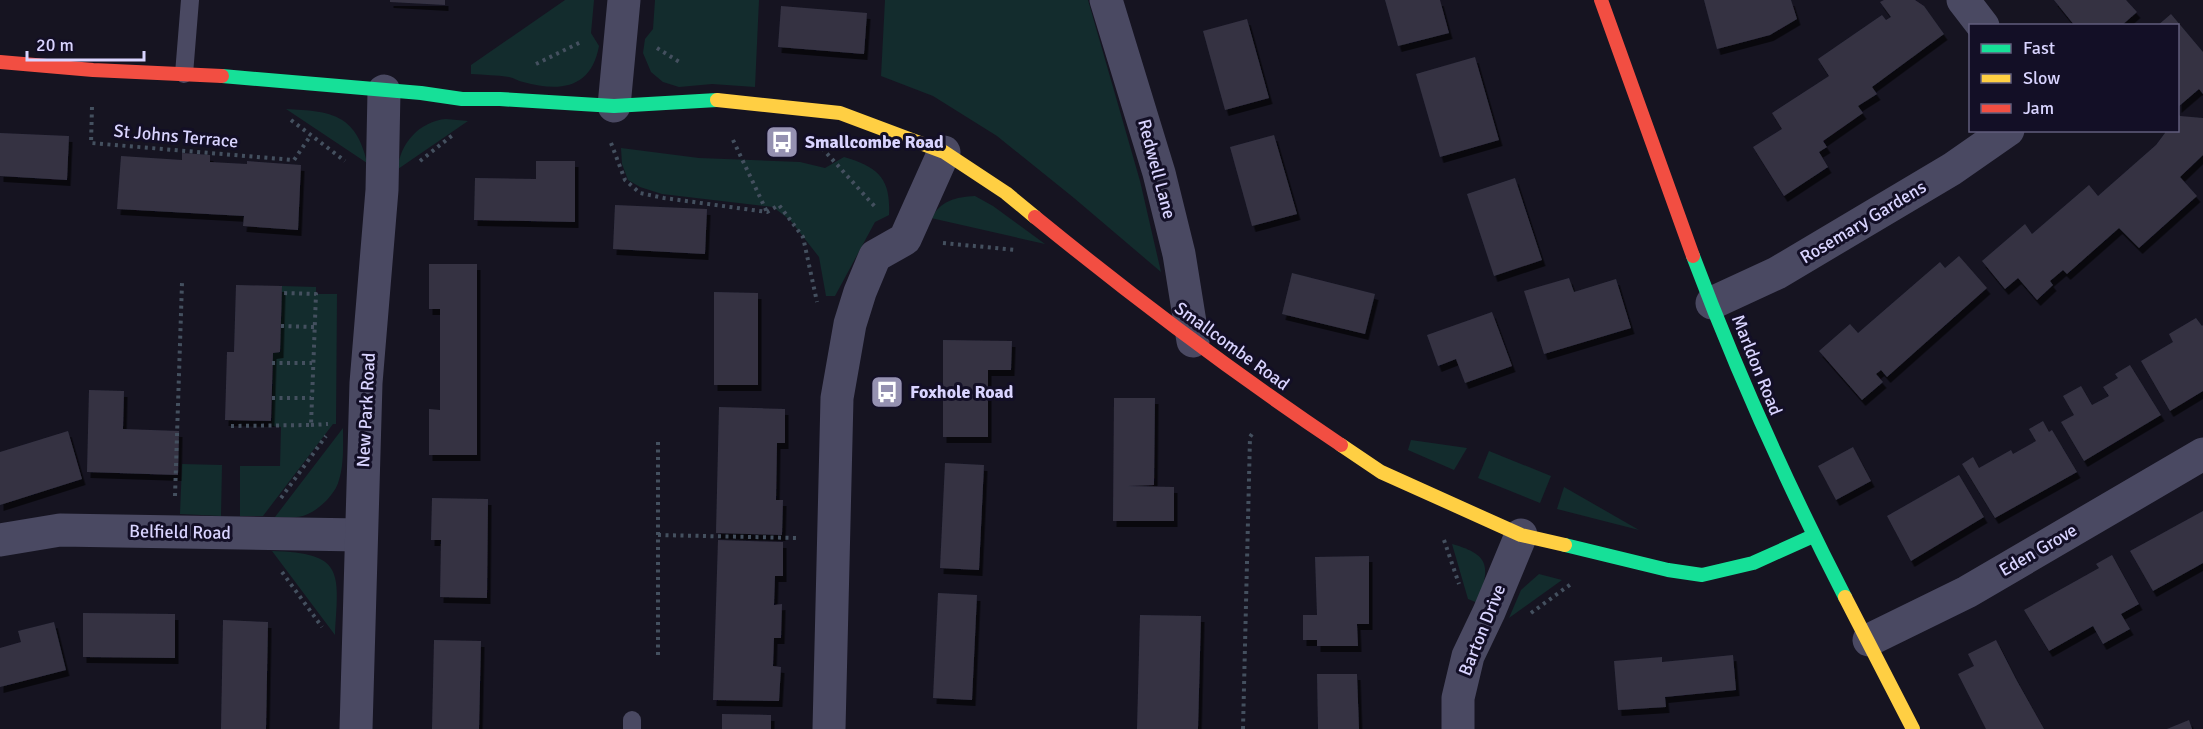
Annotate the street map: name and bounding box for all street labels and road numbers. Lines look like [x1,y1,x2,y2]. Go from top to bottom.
street label: Redwell Lane [1133,117,1181,221]
street label: St Johns Terrace [113,120,239,152]
street label: Rosemary Gardens [1796,176,1930,268]
street label: Smallcombe Road [1170,297,1294,395]
street label: Marldon Road [1727,311,1787,419]
street label: New Park Road [352,352,380,468]
street label: Eden Grove [1995,519,2081,581]
street label: Belfield Road [129,520,231,544]
street label: Barton Drive [1454,581,1510,679]

